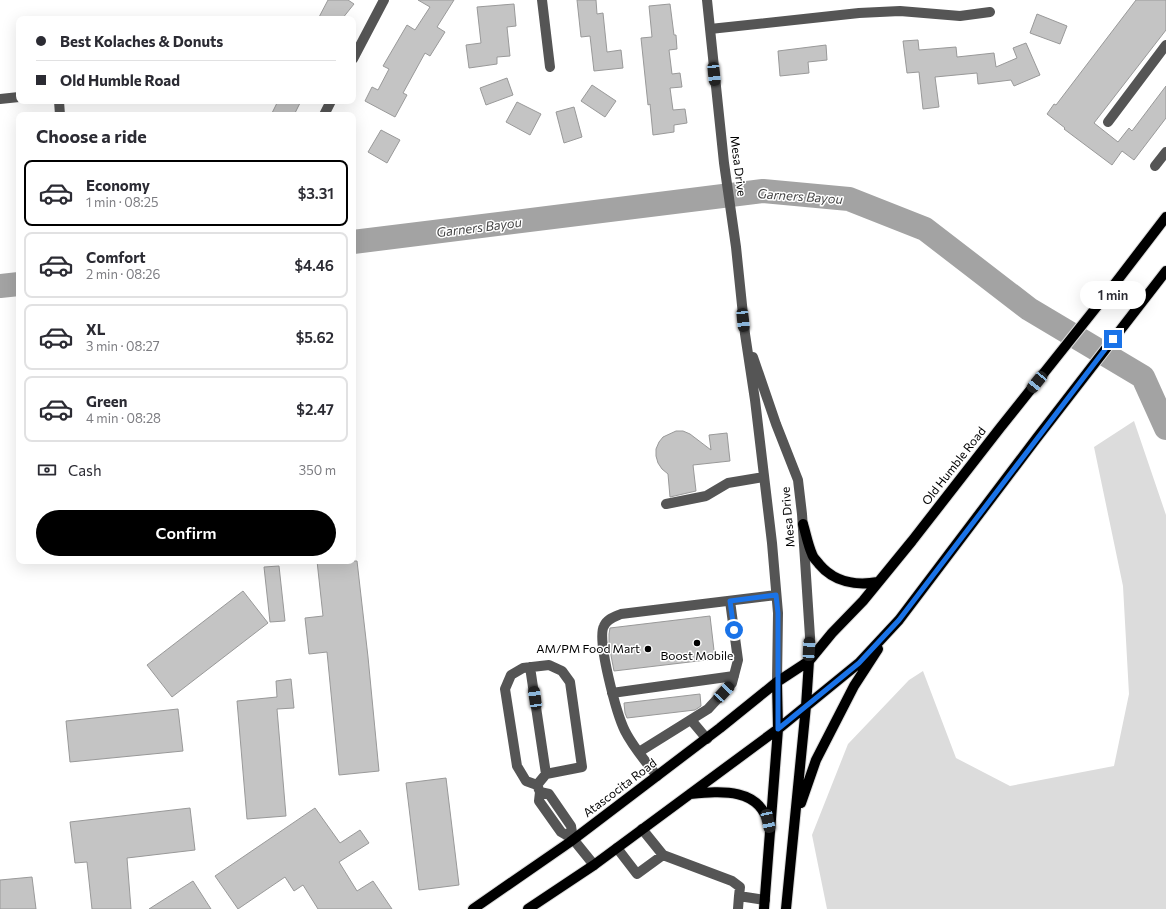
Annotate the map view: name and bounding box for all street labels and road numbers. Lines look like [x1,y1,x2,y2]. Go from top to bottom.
street label: Mesa Drive [728,135,750,197]
street label: Old Humble Road [918,424,988,507]
street label: Mesa Drive [777,486,797,548]
street label: Atascocita Road [580,755,659,819]

